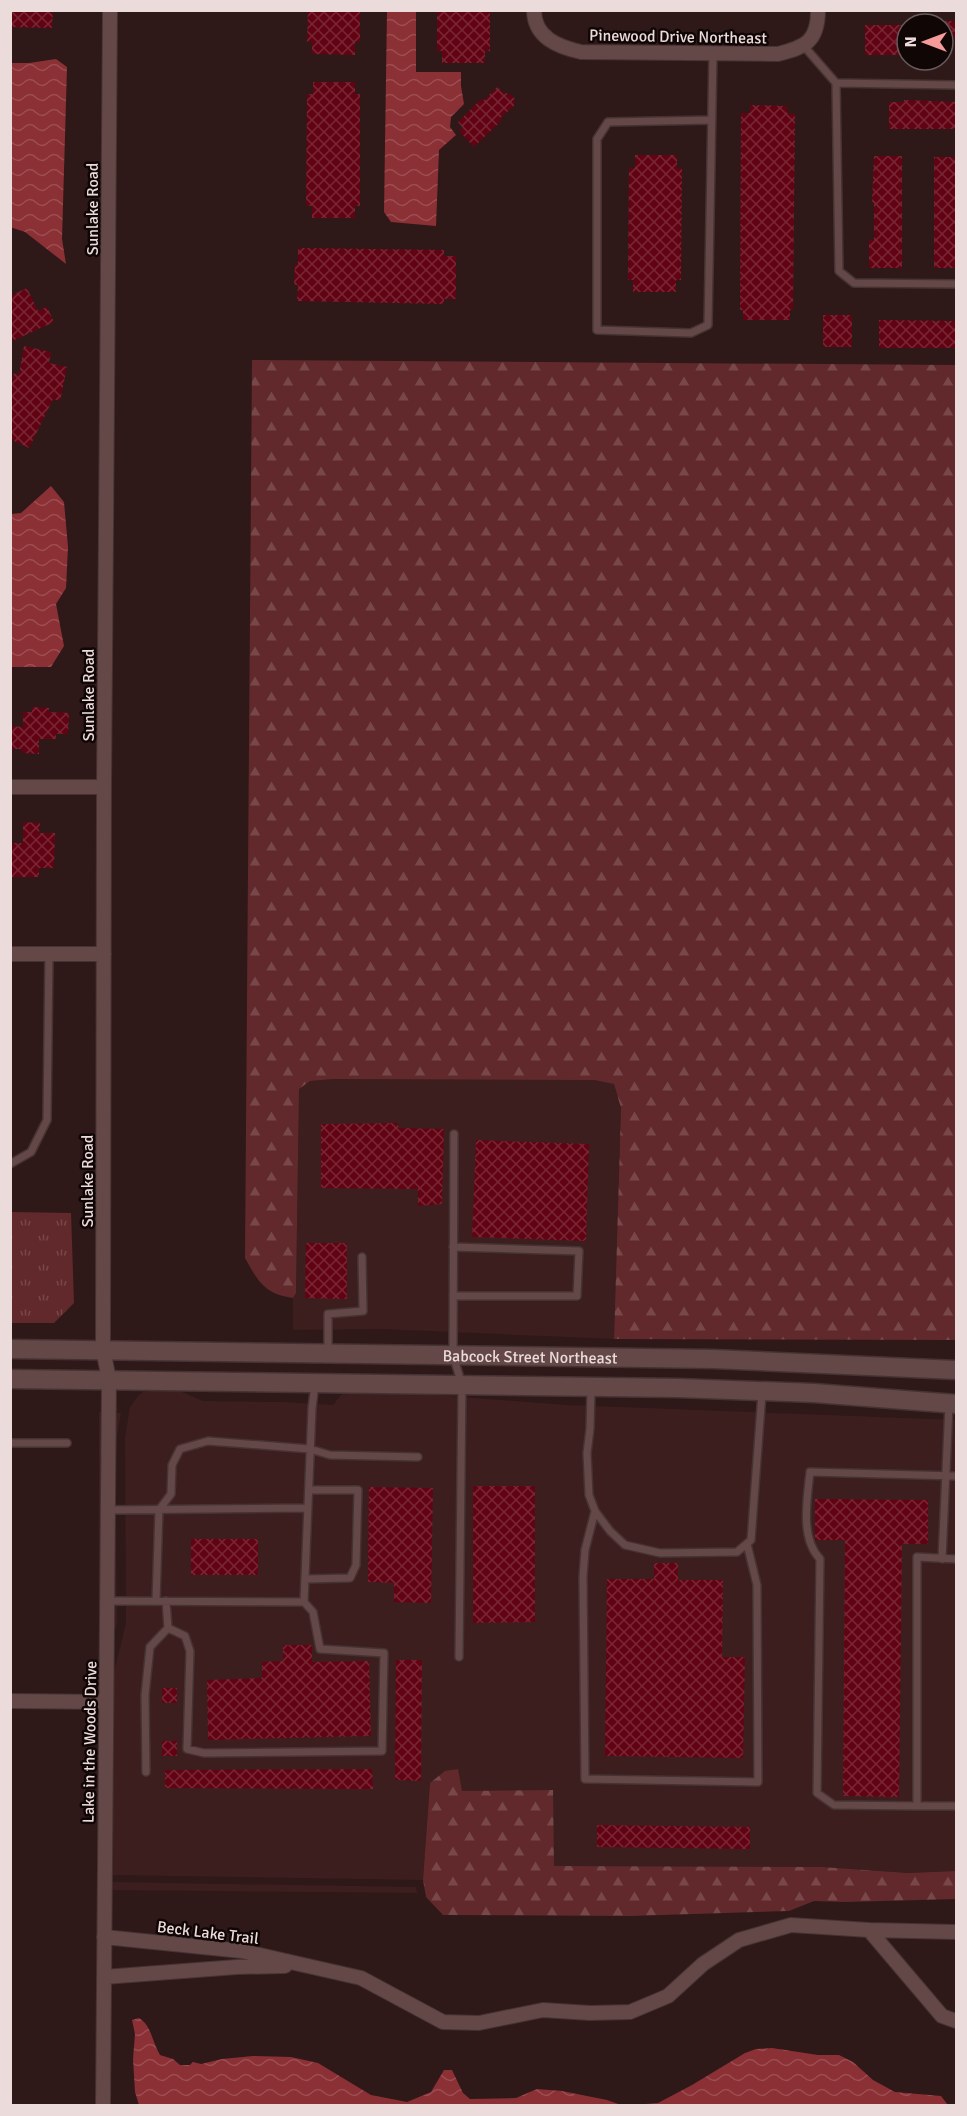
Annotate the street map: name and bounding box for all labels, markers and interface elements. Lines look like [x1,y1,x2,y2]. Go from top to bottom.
north arrow [895,12,955,72]
street label: Pinewood Drive Northeast [589,25,767,49]
text: N [901,36,921,48]
street label: Sunlake Road [83,163,103,255]
street label: Sunlake Road [79,649,99,741]
street label: Sunlake Road [78,1135,98,1227]
street label: Babcock Street Northeast [442,1346,618,1369]
street label: Lake in the Woods Drive [79,1661,101,1823]
street label: Beck Lake Trail [156,1917,260,1949]

